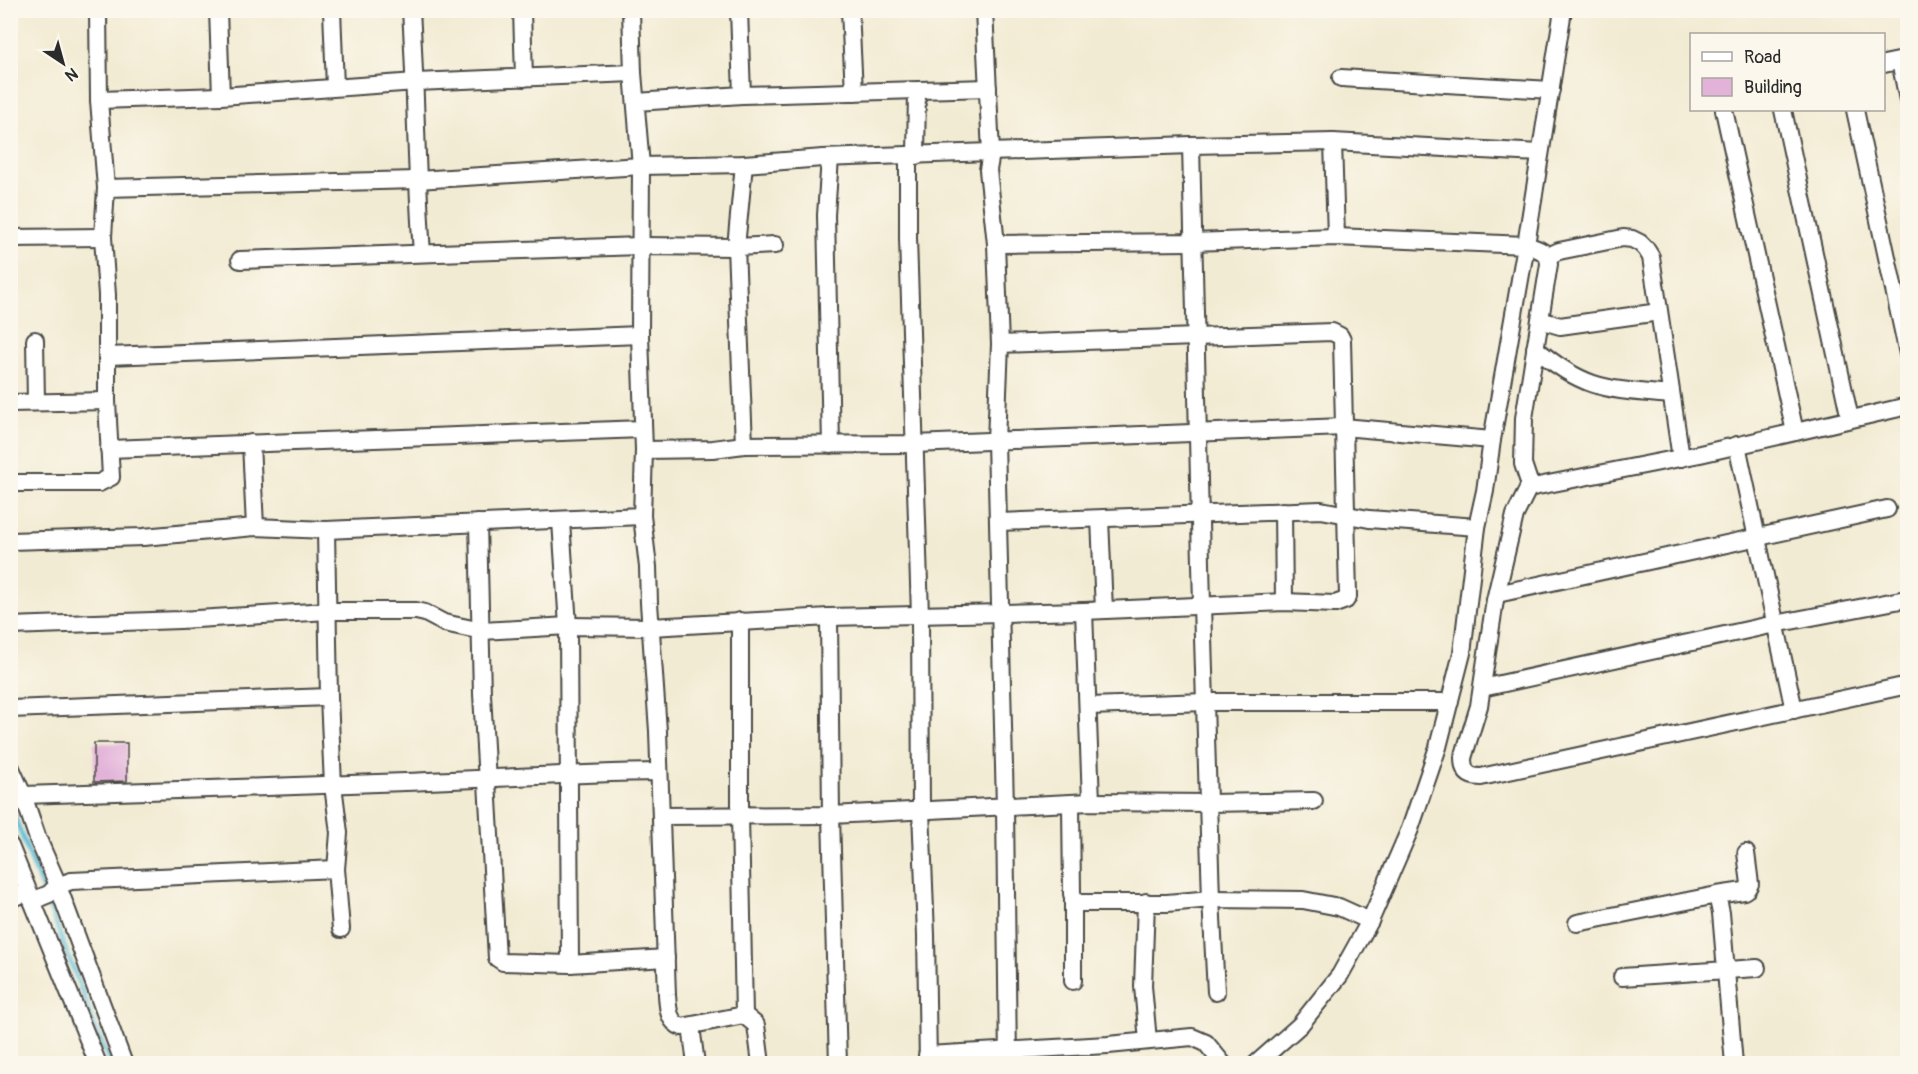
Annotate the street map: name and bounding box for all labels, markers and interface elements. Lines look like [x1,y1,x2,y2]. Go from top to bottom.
north arrow [33,33,93,93]
legend [1690,33,1885,111]
text: Road [1744,46,1781,69]
text: N [61,63,81,86]
text: Building [1744,76,1802,99]

